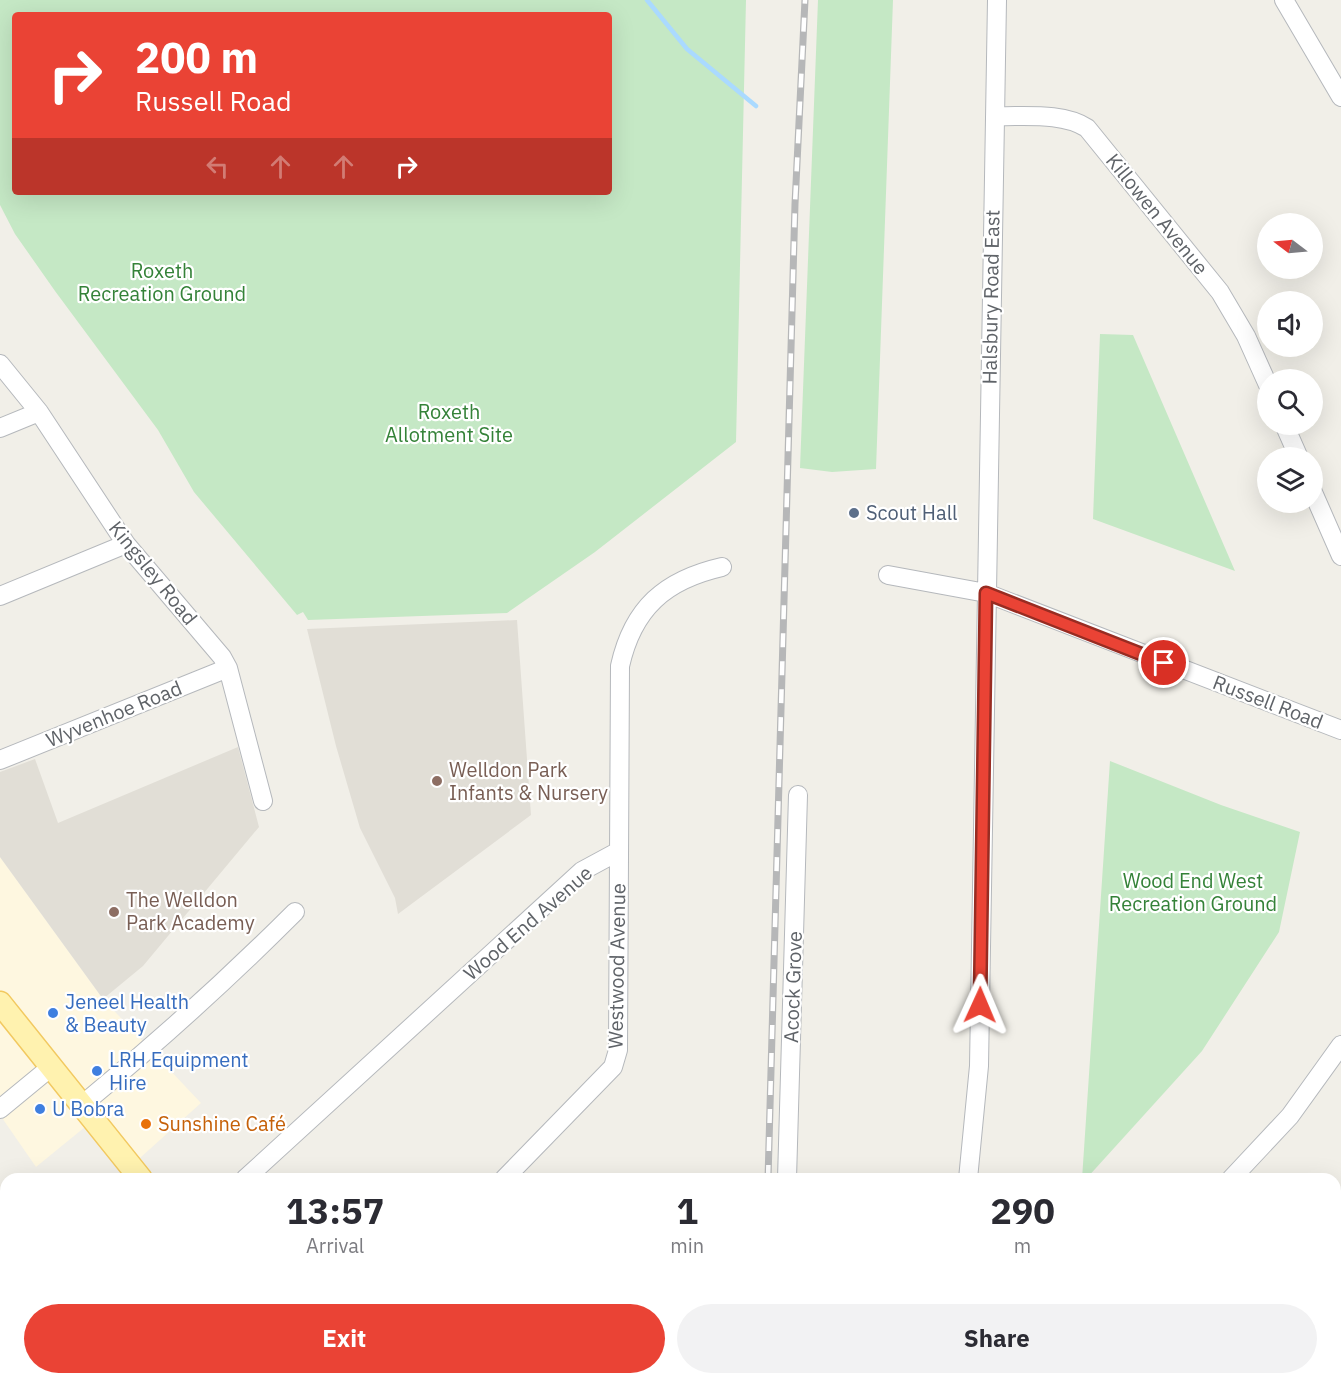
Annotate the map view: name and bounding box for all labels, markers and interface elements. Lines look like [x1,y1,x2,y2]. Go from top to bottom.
text: 200 m [135,30,258,85]
icon: right [36,36,114,114]
text: Russell Road [135,83,292,118]
street label: Killowen Avenue [1100,147,1215,280]
icon: left [201,150,234,183]
icon: ahead [264,150,297,183]
icon: ahead [327,150,360,183]
icon: right [390,150,423,183]
street label: Halsbury Road East [975,209,1006,385]
north arrow [1257,213,1323,279]
map controls [1257,213,1323,513]
park label: Roxeth Recreation Ground [78,257,246,307]
button: sound [1257,291,1323,357]
button: search [1257,369,1323,435]
park label: Roxeth Allotment Site [385,398,513,448]
button: layers [1257,447,1323,513]
place label: Scout Hall [866,499,957,526]
marker: Scout Hall [847,506,861,520]
street label: Kingsley Road [103,515,204,630]
pin [1138,637,1189,688]
icon: arrive [1147,646,1180,679]
street label: Russell Road [1209,668,1327,735]
street label: Wyvenhoe Road [42,674,186,753]
place label: Welldon Park Infants & Nursery [449,756,608,806]
marker: Welldon Park Infants & Nursery [430,774,444,788]
street label: Wood End Avenue [458,859,598,986]
park label: Wood End West Recreation Ground [1109,867,1277,917]
street label: Westwood Avenue [602,883,631,1049]
place label: The Welldon Park Academy [126,886,255,936]
marker: The Welldon Park Academy [107,905,121,919]
street label: Acock Grove [777,930,808,1043]
position arrow [948,973,1012,1037]
place label: Jeneel Health & Beauty [65,988,189,1038]
marker: Jeneel Health & Beauty [46,1006,60,1020]
place label: LRH Equipment Hire [109,1046,249,1096]
marker: LRH Equipment Hire [90,1064,104,1078]
place label: U Bobra [52,1095,124,1122]
marker: U Bobra [33,1102,47,1116]
place label: Sunshine Café [158,1110,286,1137]
marker: Sunshine Café [139,1117,153,1131]
text: 13:57 [286,1187,384,1234]
text: 1 [676,1187,698,1234]
text: 290 [990,1187,1055,1234]
text: Arrival [306,1232,364,1259]
text: min [670,1232,704,1259]
text: m [1014,1232,1031,1259]
button: Exit [24,1304,665,1373]
button: Share [677,1304,1317,1373]

